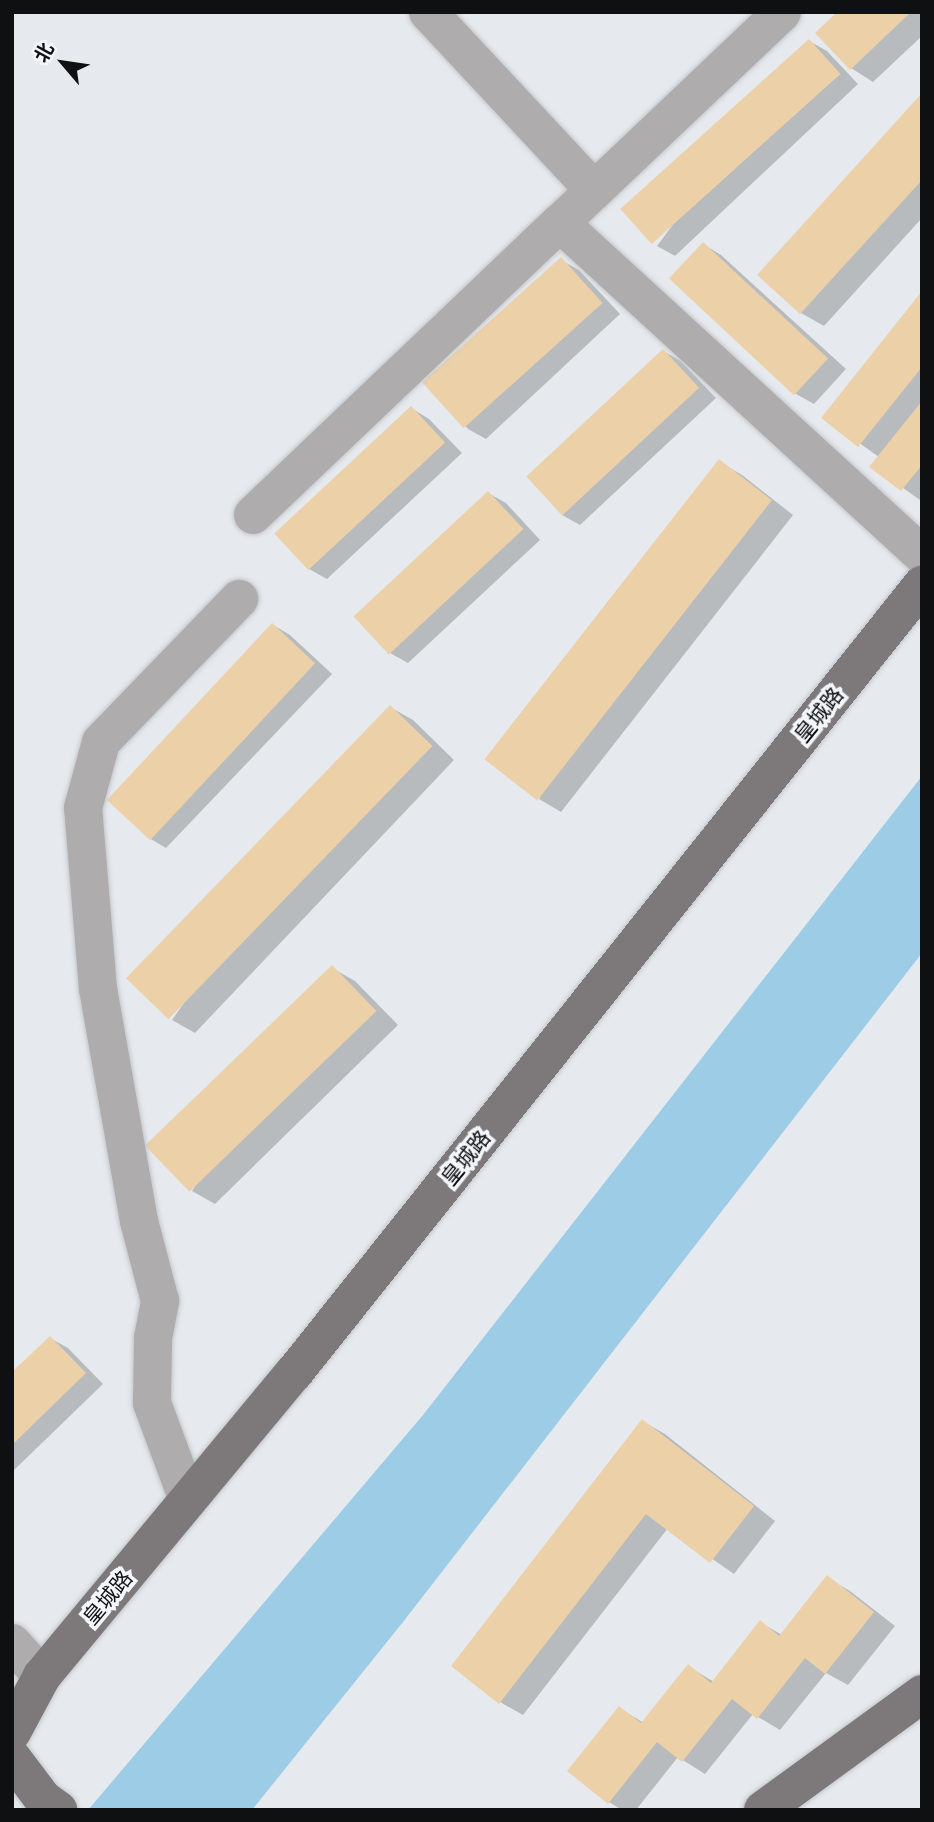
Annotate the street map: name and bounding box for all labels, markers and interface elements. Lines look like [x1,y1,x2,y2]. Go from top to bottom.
north arrow [28,28,98,98]
text: 北 [30,39,59,66]
street label: 皇城路 [789,683,849,747]
street label: 皇城路 [436,1126,496,1190]
street label: 皇城路 [78,1566,138,1630]

